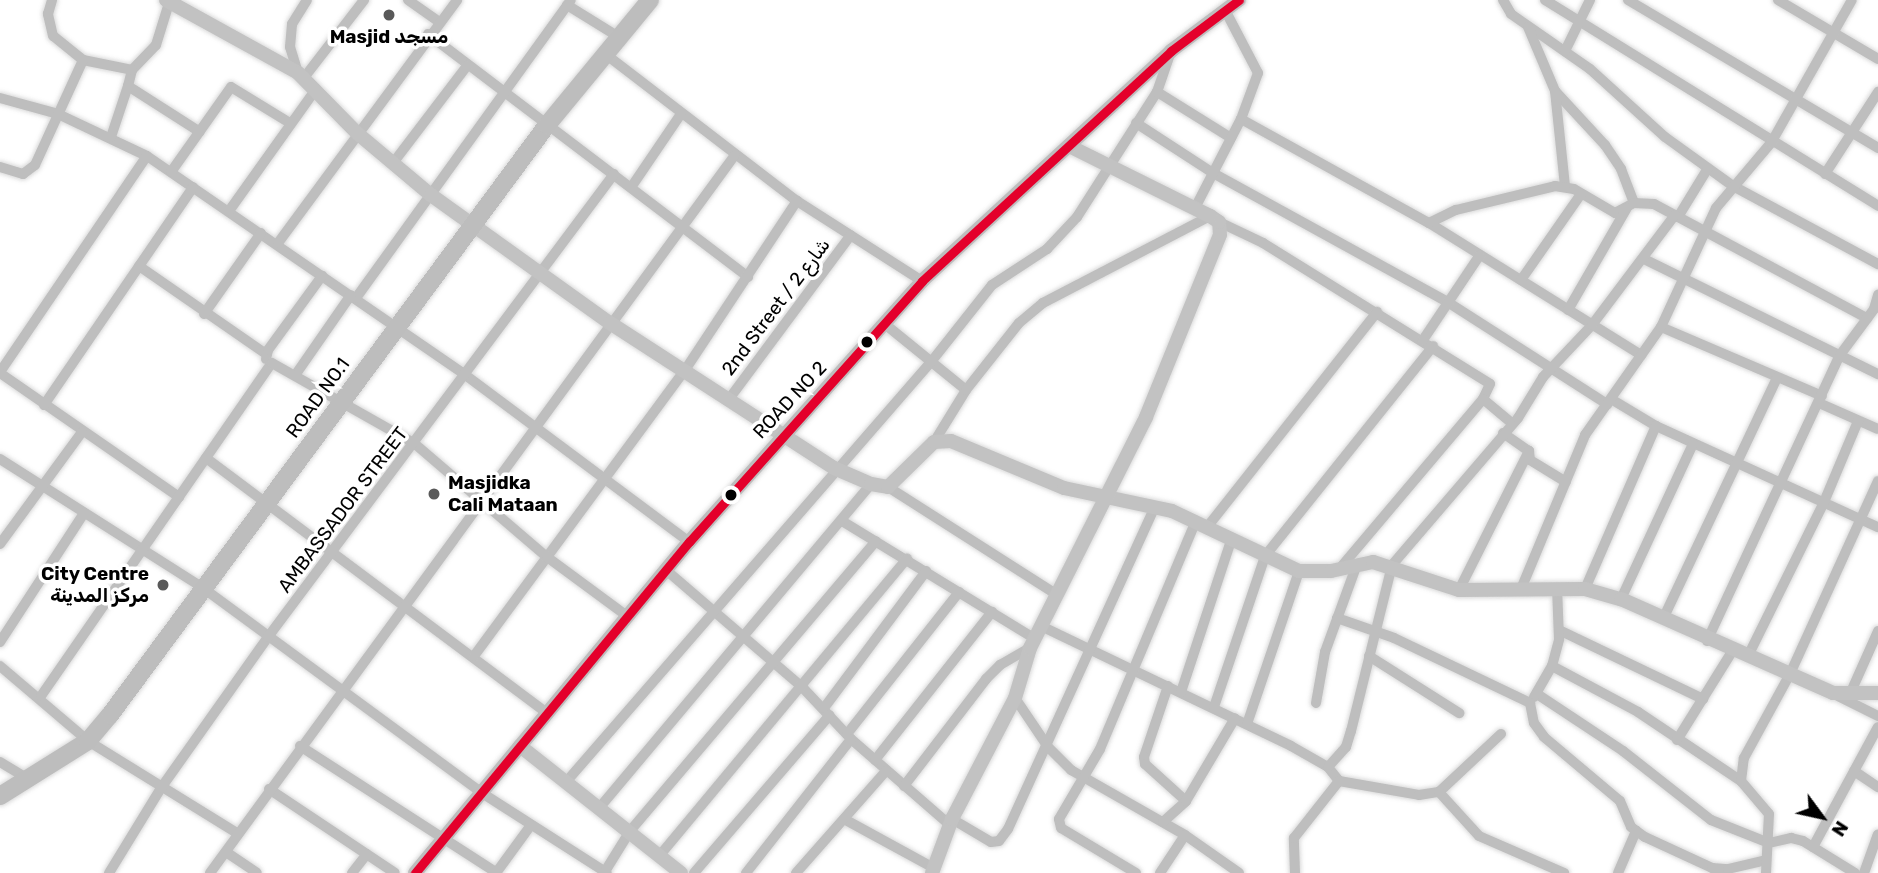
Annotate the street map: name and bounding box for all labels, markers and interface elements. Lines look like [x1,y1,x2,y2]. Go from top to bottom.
marker: Masjid مسجد [381,7,397,23]
place label: Masjid مسجد [330,26,448,48]
street label: 2nd Street / شارع 2 [717,234,835,380]
unlabelled marker [860,335,874,349]
street label: ROAD NO.1 [281,354,355,442]
street label: ROAD NO 2 [748,357,832,443]
street label: AMBASSADOR STREET [273,423,413,597]
place label: Masjidka Cali Mataan [448,472,558,516]
marker: Masjidka Cali Mataan [426,486,442,502]
unlabelled marker [724,488,738,502]
place label: City Centre مركز المدينة [41,563,149,607]
marker: City Centre مركز المدينة [155,577,171,593]
north arrow [1787,782,1857,852]
text: N [1827,817,1853,841]

